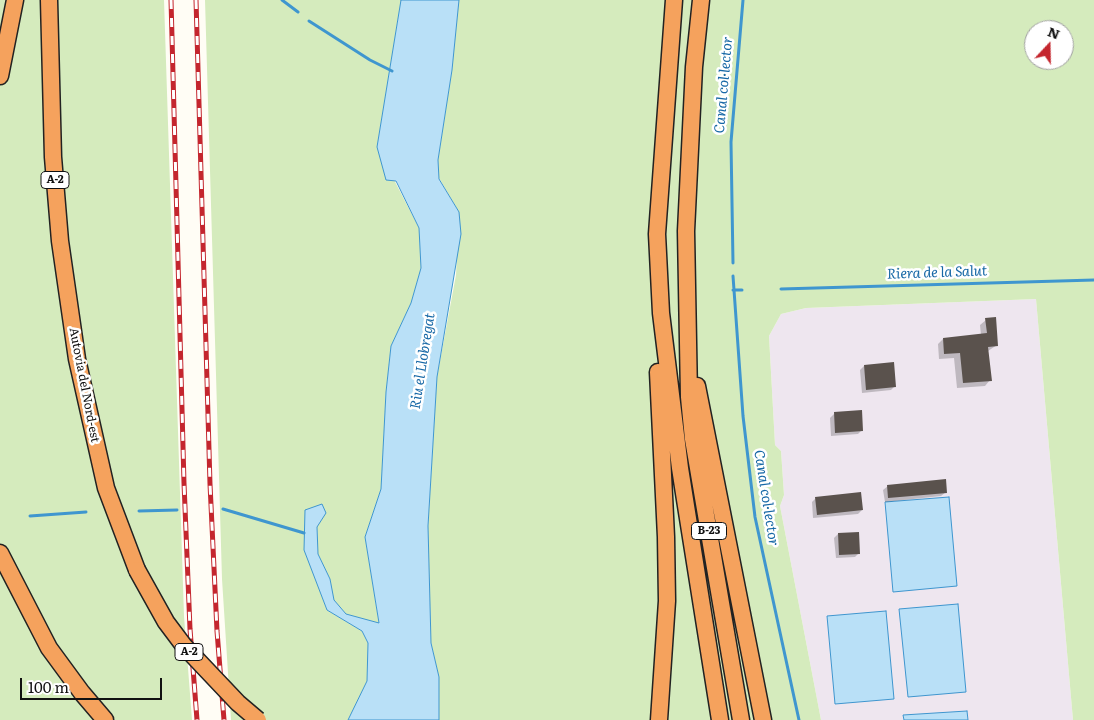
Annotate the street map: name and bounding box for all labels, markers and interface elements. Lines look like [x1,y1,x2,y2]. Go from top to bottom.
north arrow [1024,20,1074,70]
text: N [1045,20,1063,43]
water label: Canal col·lector [711,36,737,134]
road number: A-2 [41,172,69,188]
water label: Riera de la Salut [887,263,987,283]
water label: Riu el Llobregat [407,312,439,410]
street label: Autovia del Nord-est [66,326,102,444]
water label: Canal col·lector [750,449,782,547]
road number: B-23 [692,522,726,540]
road number: A-2 [175,644,203,660]
scale bar [22,668,165,700]
text: 100 m [28,675,69,698]

